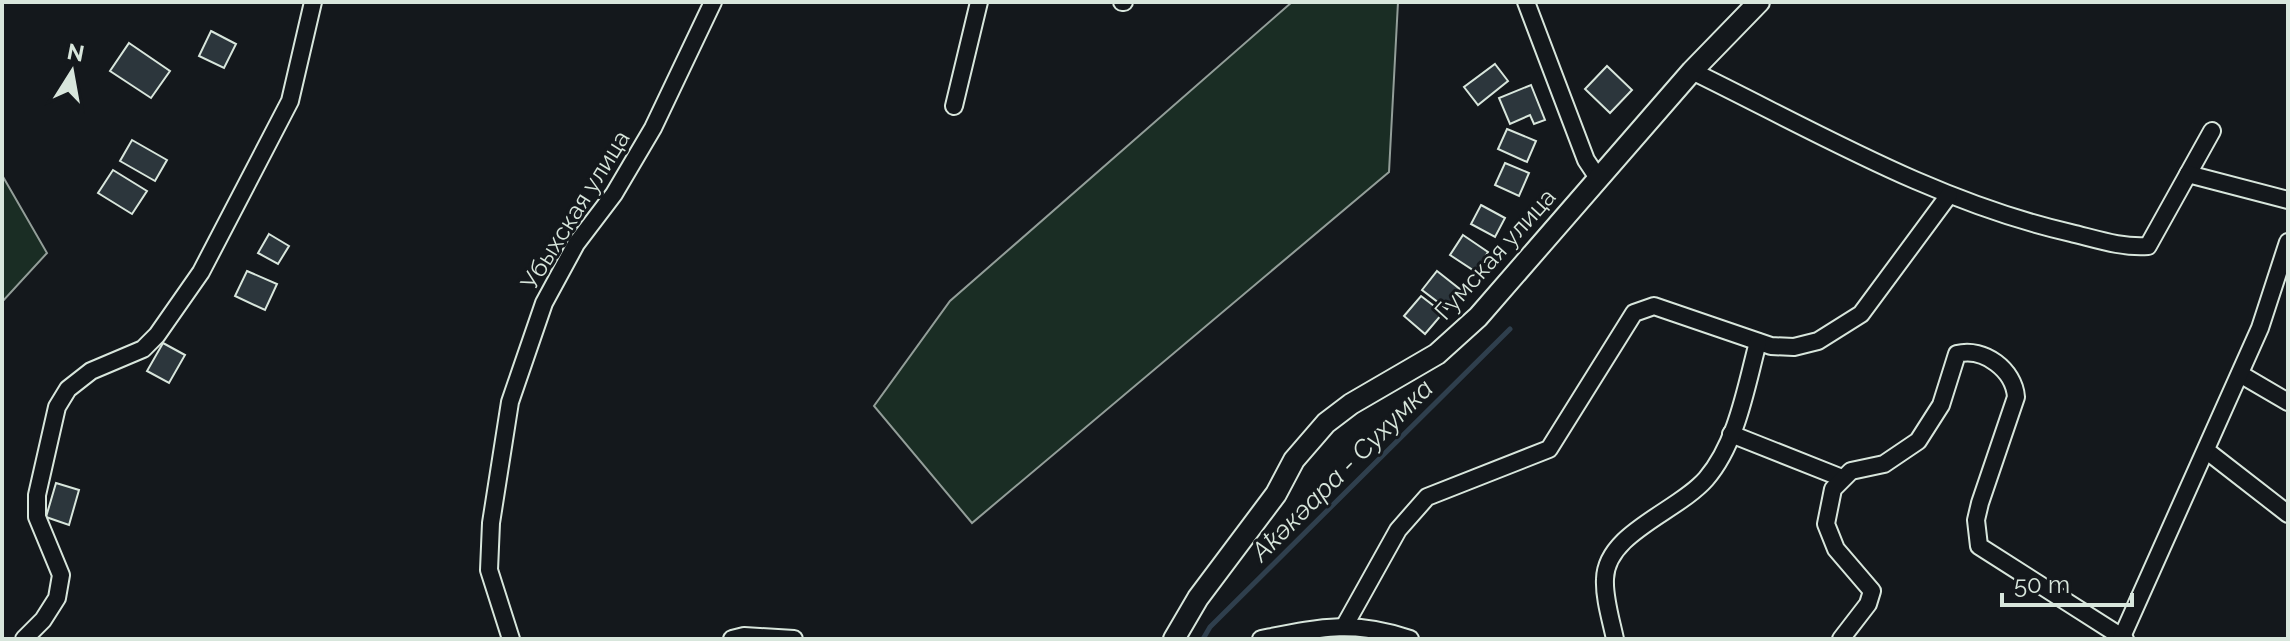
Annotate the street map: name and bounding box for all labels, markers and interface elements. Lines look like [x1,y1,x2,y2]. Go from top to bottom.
north arrow [32,32,112,112]
text: N [65,38,87,67]
street label: Убыхская улица [514,125,636,295]
street label: Гумская улица [1428,182,1562,326]
water label: Аҟәкәара - Сухумка [1244,373,1439,568]
scale bar [2002,557,2132,607]
text: 50 m [2014,570,2070,599]

